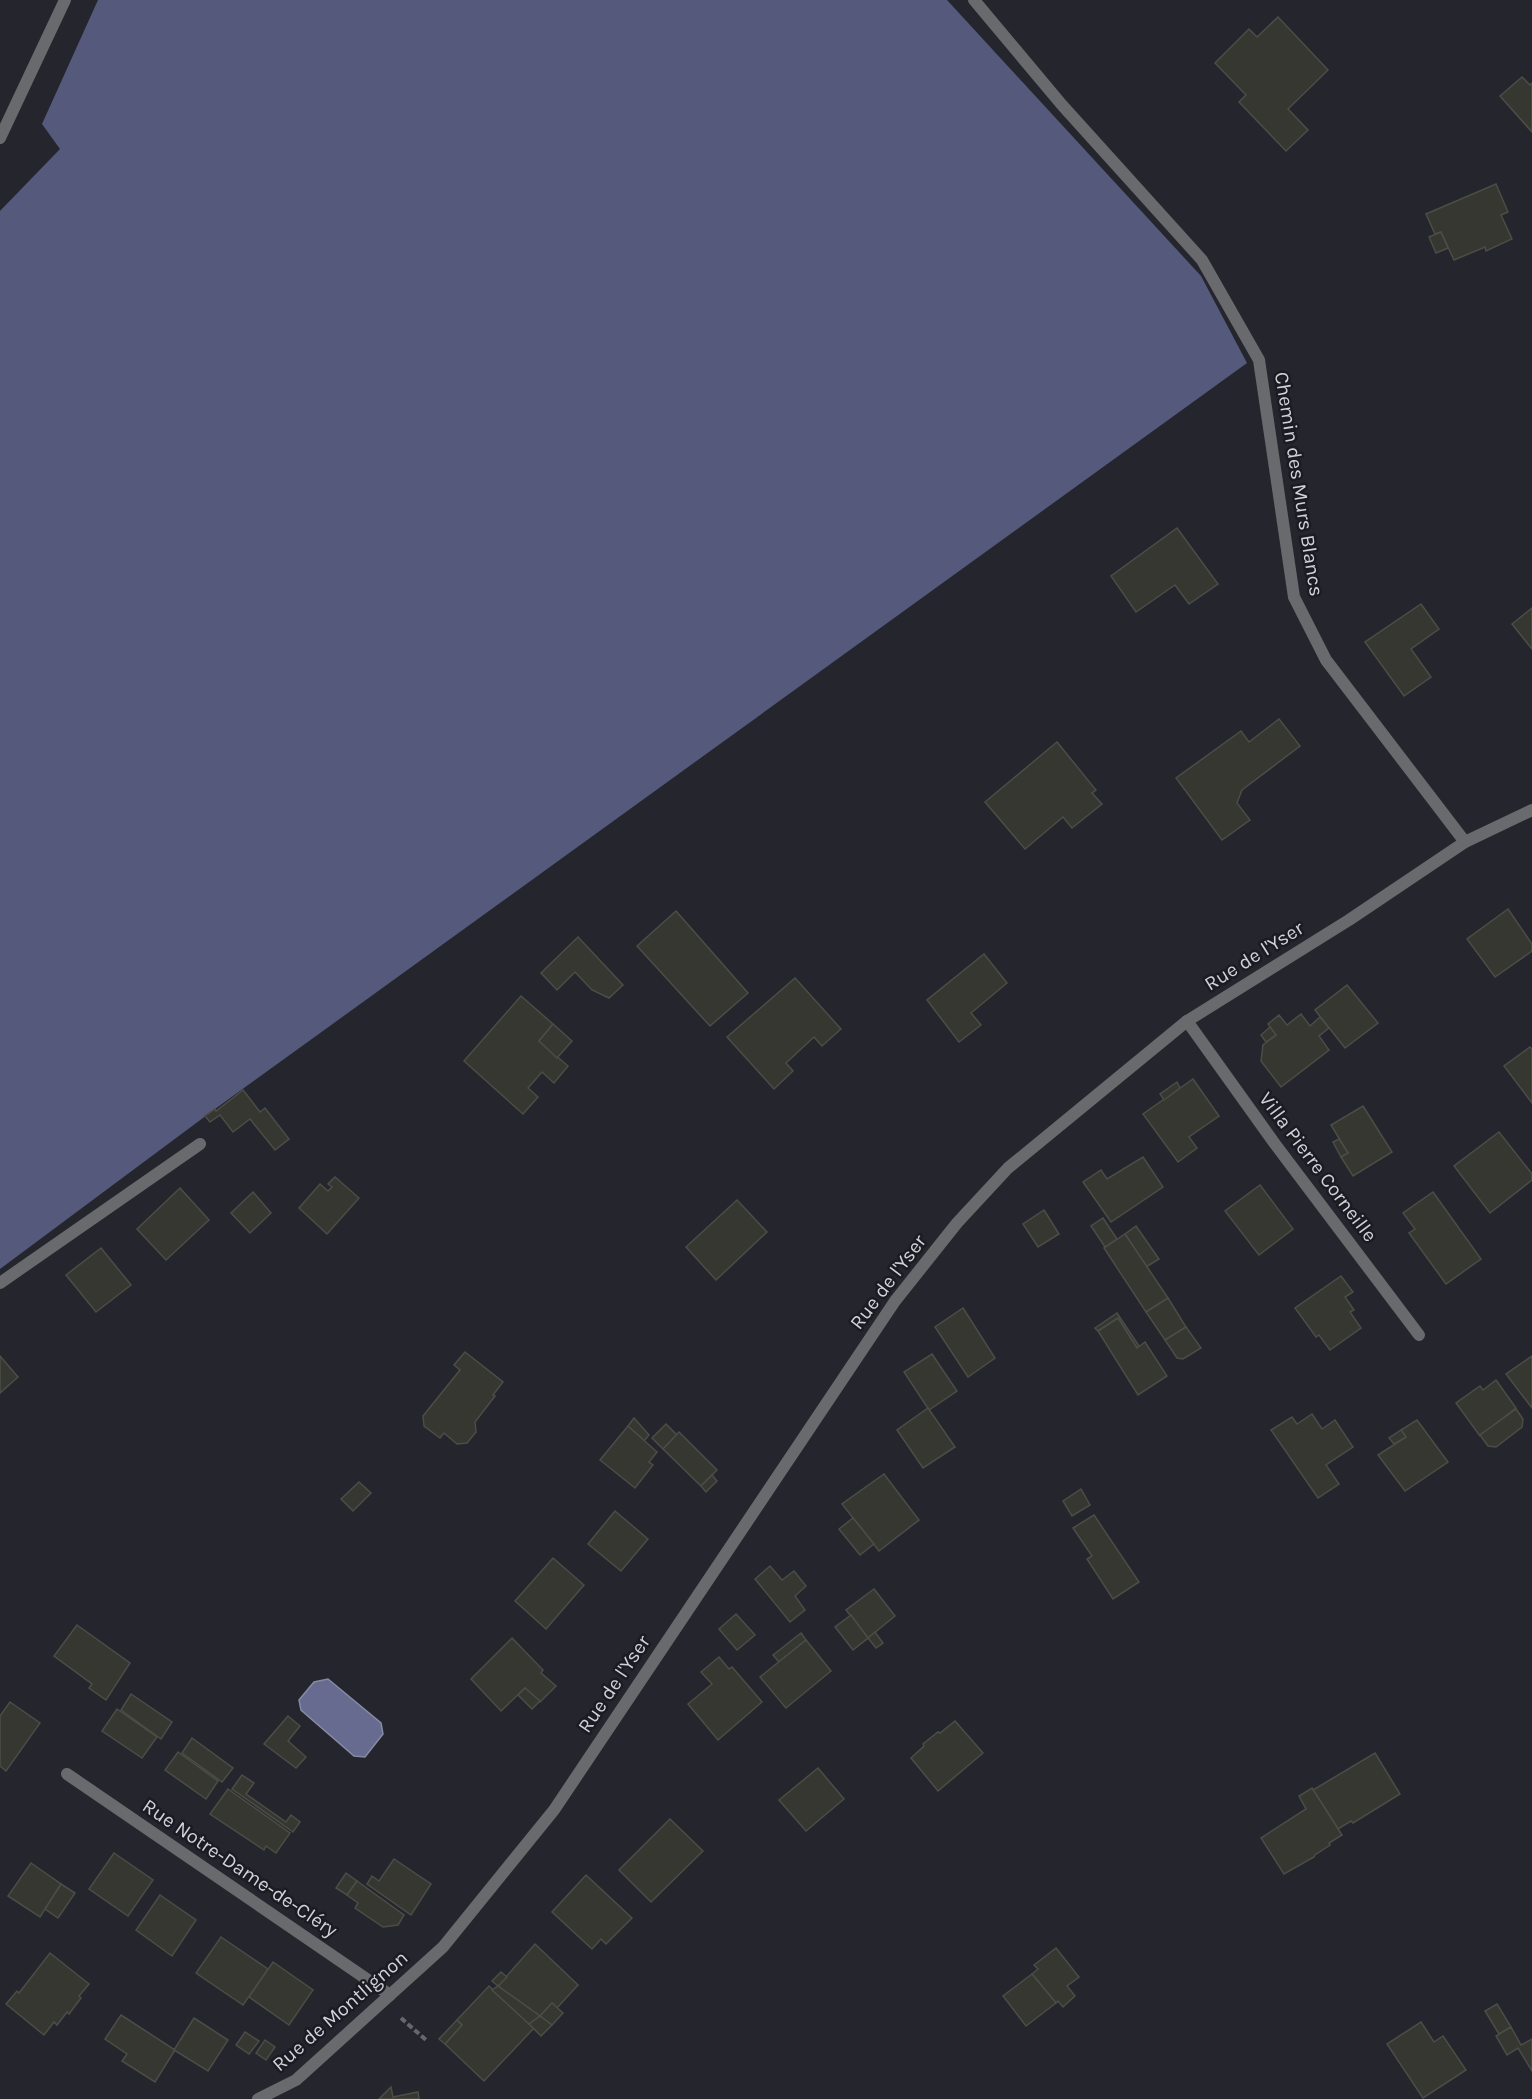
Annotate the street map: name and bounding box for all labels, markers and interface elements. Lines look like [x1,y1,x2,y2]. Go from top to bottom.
street label: Chemin des Murs Blancs [1270,370,1328,598]
street label: Rue de l'Yser [1200,916,1308,995]
street label: Villa Pierre Corneille [1254,1088,1382,1246]
street label: Rue de l'Yser [845,1230,931,1334]
street label: Rue de l'Yser [573,1630,655,1737]
street label: Rue Notre-Dame-de-Cléry [138,1794,342,1942]
street label: Rue de Montlignon [268,1946,412,2076]

